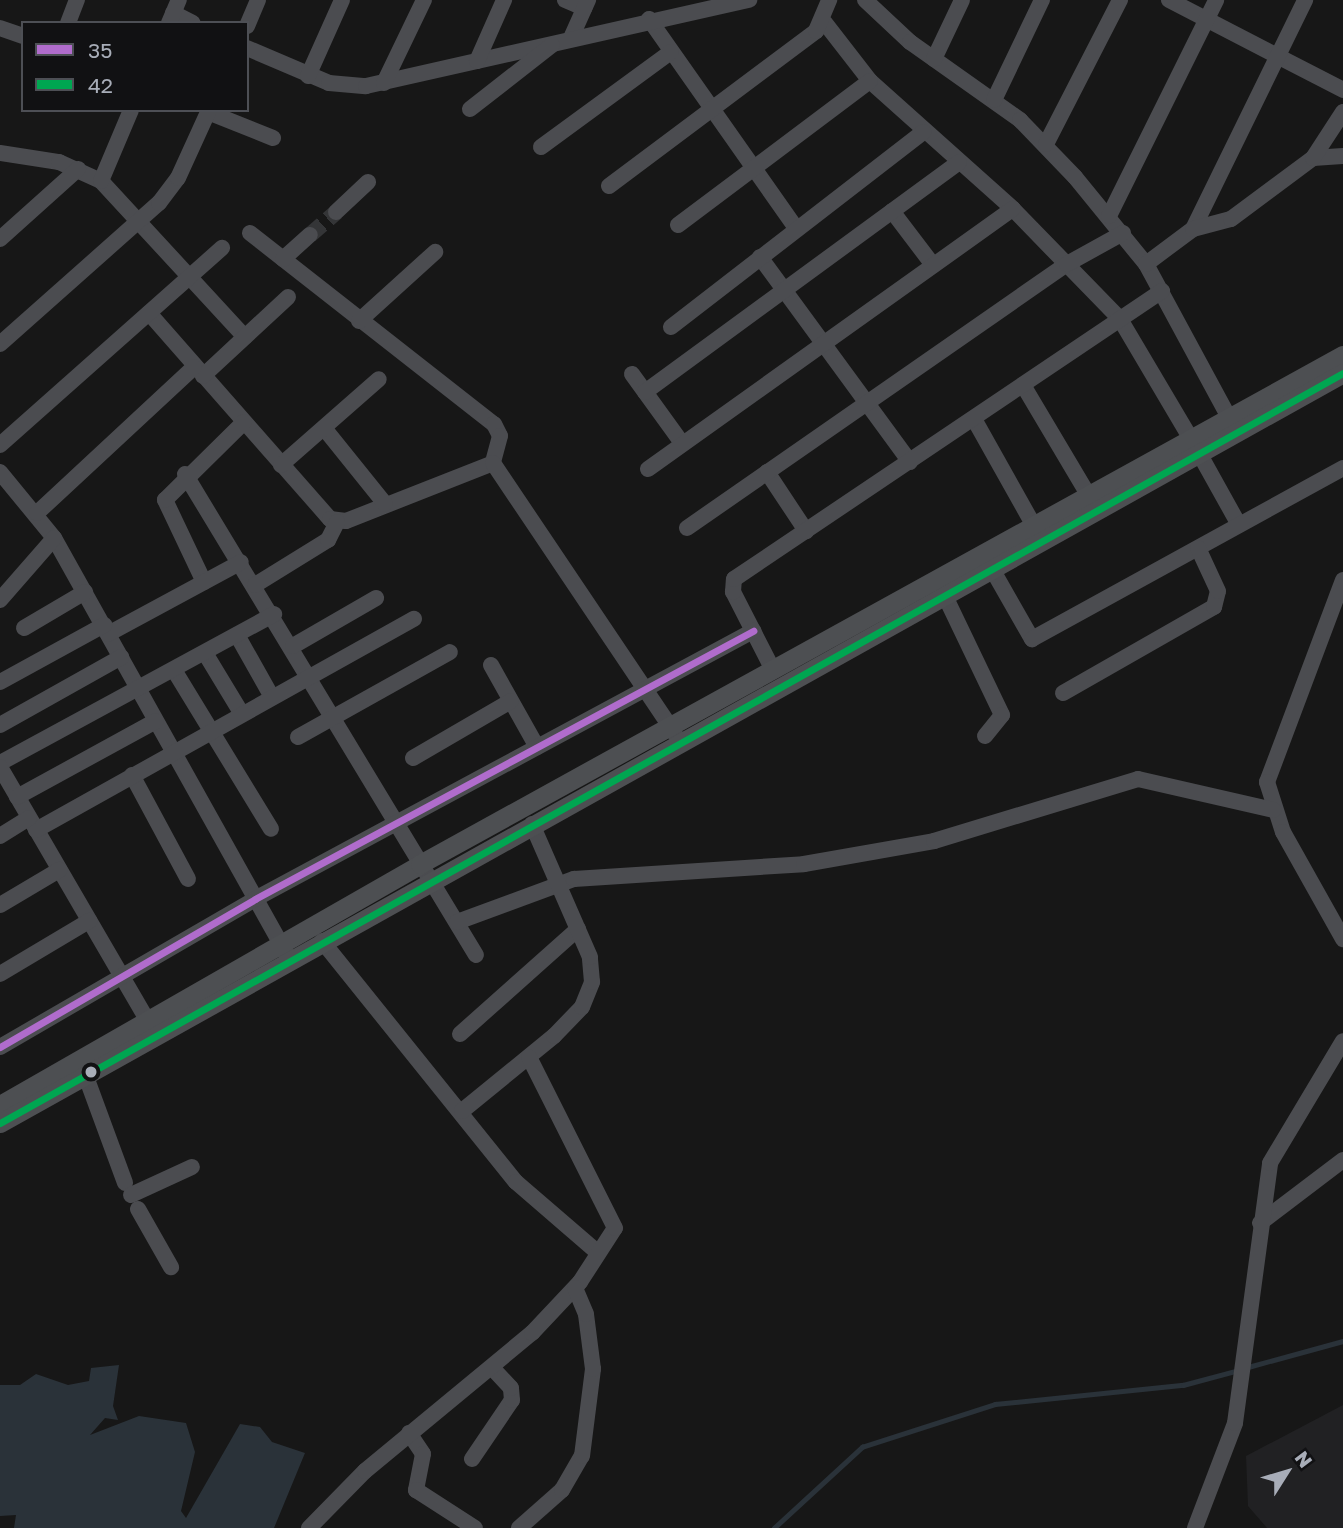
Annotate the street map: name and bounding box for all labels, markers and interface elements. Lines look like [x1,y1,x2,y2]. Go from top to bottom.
legend [21,21,248,112]
text: 35 [88,37,112,63]
text: 42 [88,72,113,98]
unlabelled marker [84,1065,98,1079]
north arrow [1252,1437,1322,1507]
text: N [1291,1446,1318,1472]

